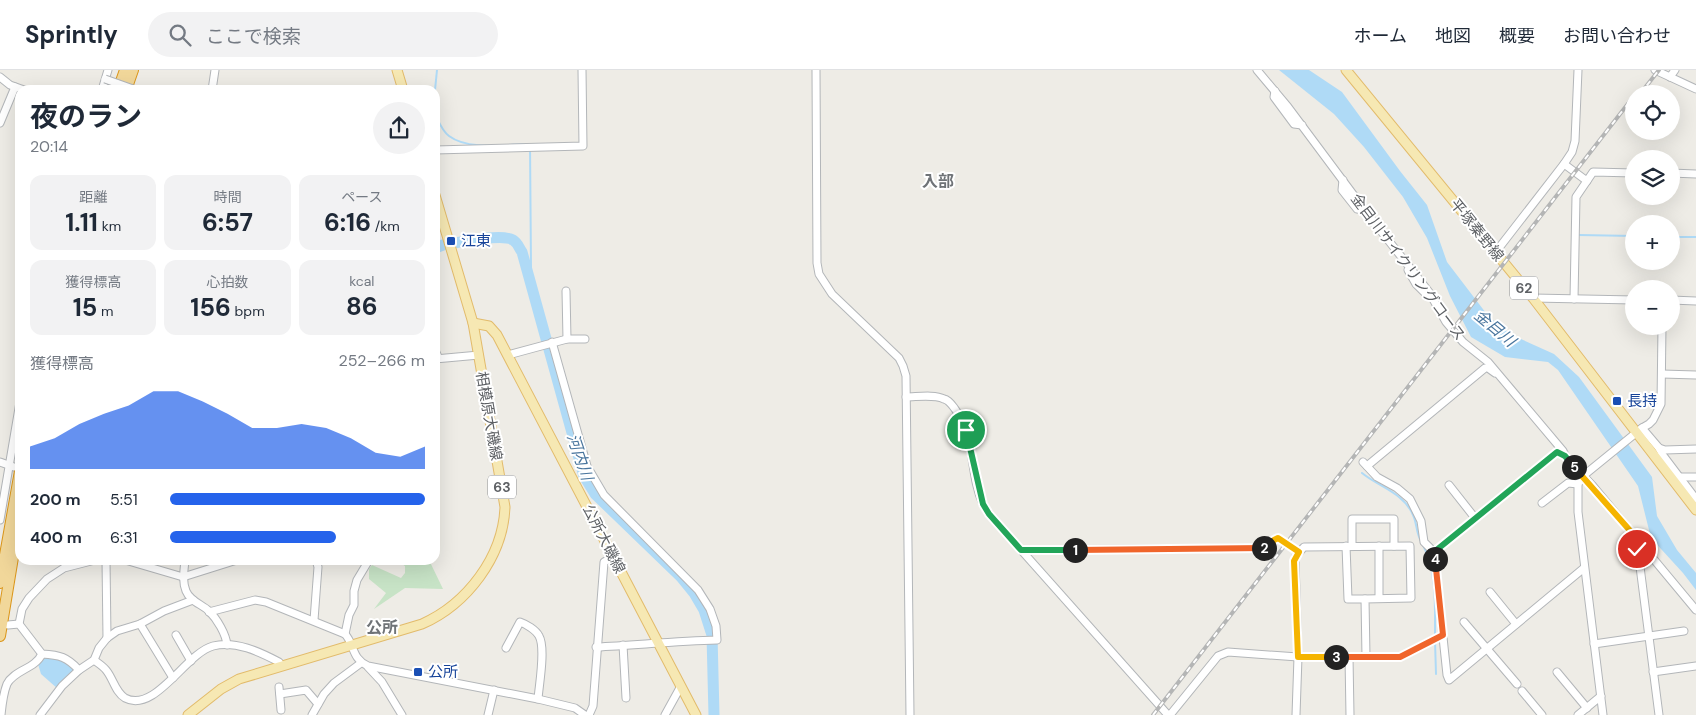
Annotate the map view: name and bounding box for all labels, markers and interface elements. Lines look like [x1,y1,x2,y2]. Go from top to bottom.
search box [148,12,498,57]
text: Sprintly [25,19,118,50]
icon: search [166,21,194,49]
text: ここで検索 [206,24,301,49]
text: ホーム [1354,24,1407,48]
text: 地図 [1435,24,1471,48]
text: 概要 [1499,24,1535,48]
text: お問い合わせ [1563,24,1671,48]
map controls [1625,85,1680,335]
button: locate [1625,85,1680,140]
text: 夜のラン [30,98,142,135]
button: share [373,102,425,154]
text: 20:14 [30,136,68,157]
button: layers [1625,150,1680,205]
district label: 入部 [922,171,954,192]
text: 距離 [79,188,107,206]
text: 時間 [213,188,241,206]
text: ペース [341,188,382,206]
street label: 金目川サイクリングコース [1346,190,1470,344]
street label: 平塚秦野線 [1446,195,1508,265]
text: 1.11 [65,206,98,239]
text: 6:57 [202,206,253,239]
text: 6:16 [324,206,371,239]
button: + [1625,215,1680,270]
text: km [98,217,121,235]
text: /km [371,217,400,235]
place label: 江東 [461,231,491,251]
marker: 江東 [445,235,457,247]
text: kcal [349,272,374,290]
text: 獲得標高 [65,273,121,291]
text: 心拍数 [206,273,248,291]
road number: 62 [1510,277,1538,300]
button: − [1625,280,1680,335]
text: 86 [346,290,378,323]
text: 15 [73,291,97,324]
text: 156 [190,291,231,324]
text: m [97,302,114,320]
text: bpm [231,302,265,320]
water label: 金目川 [1470,305,1522,353]
text: 252–266 m [339,350,425,371]
text: 獲得標高 [30,353,94,374]
street label: 相模原大磯線 [471,370,507,462]
place label: 長持 [1627,391,1657,411]
marker: 長持 [1611,395,1623,407]
pin [945,409,987,451]
icon: arrive [952,416,980,444]
water label: 河内川 [562,431,598,485]
pin: 5 [1562,454,1586,480]
text: 5 [1570,458,1579,476]
road number: 63 [488,476,516,498]
text: 200 m [30,489,81,510]
text: 5:51 [110,489,138,510]
street label: 公所大磯線 [578,501,630,577]
text: 400 m [30,527,82,548]
text: 6:31 [110,527,137,548]
pin [1616,528,1658,570]
icon: check [1623,535,1651,563]
pin: 2 [1252,536,1276,560]
pin: 1 [1062,538,1088,562]
text: 2 [1260,539,1269,557]
text: 1 [1073,541,1078,559]
pin: 4 [1422,546,1448,572]
text: 4 [1431,550,1440,568]
district label: 公所 [366,617,398,638]
pin: 3 [1324,644,1348,670]
text: 3 [1332,648,1341,666]
place label: 公所 [428,662,458,682]
marker: 公所 [412,666,424,678]

